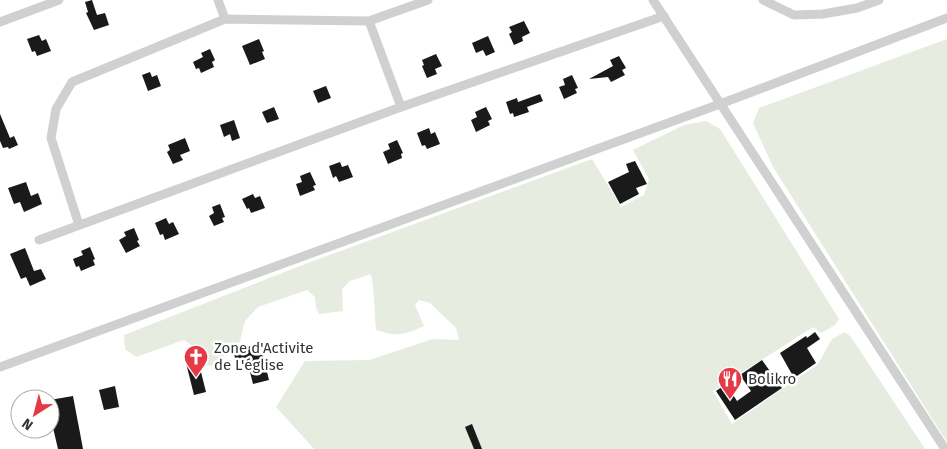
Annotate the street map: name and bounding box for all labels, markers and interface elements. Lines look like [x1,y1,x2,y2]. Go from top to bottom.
place label: Zone d'Activite de L'église [214,339,313,374]
church icon: Zone d'Activite de L'église [183,344,209,378]
restaurant icon: Bolikro [717,366,743,400]
place label: Bolikro [748,370,796,388]
north arrow [10,389,60,439]
text: N [19,415,36,434]

